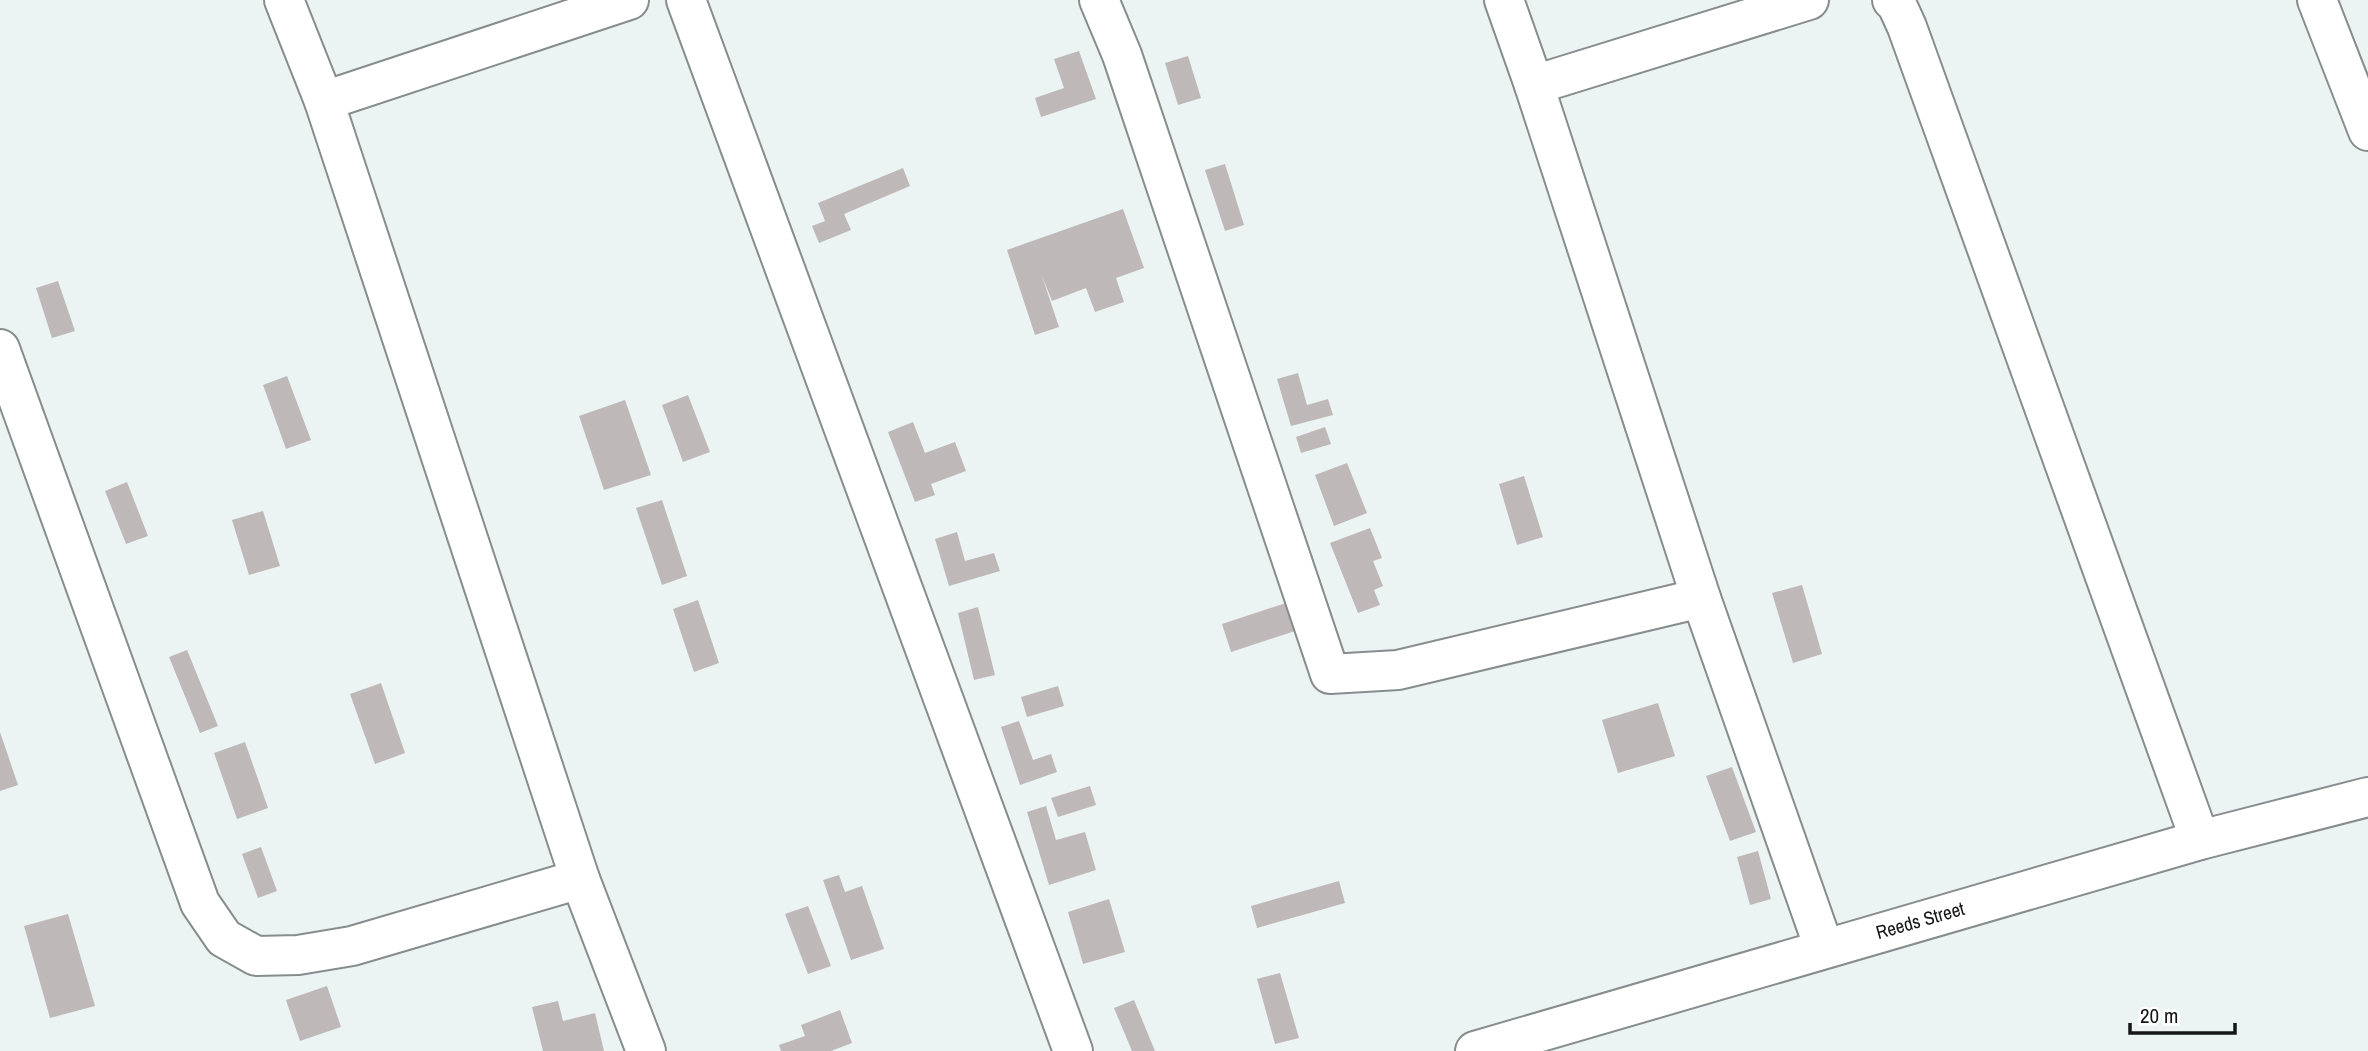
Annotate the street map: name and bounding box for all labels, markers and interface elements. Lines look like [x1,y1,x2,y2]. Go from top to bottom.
street label: Reeds Street [1873,895,1968,945]
scale bar [2130,992,2235,1036]
text: 20 m [2140,1001,2178,1030]

